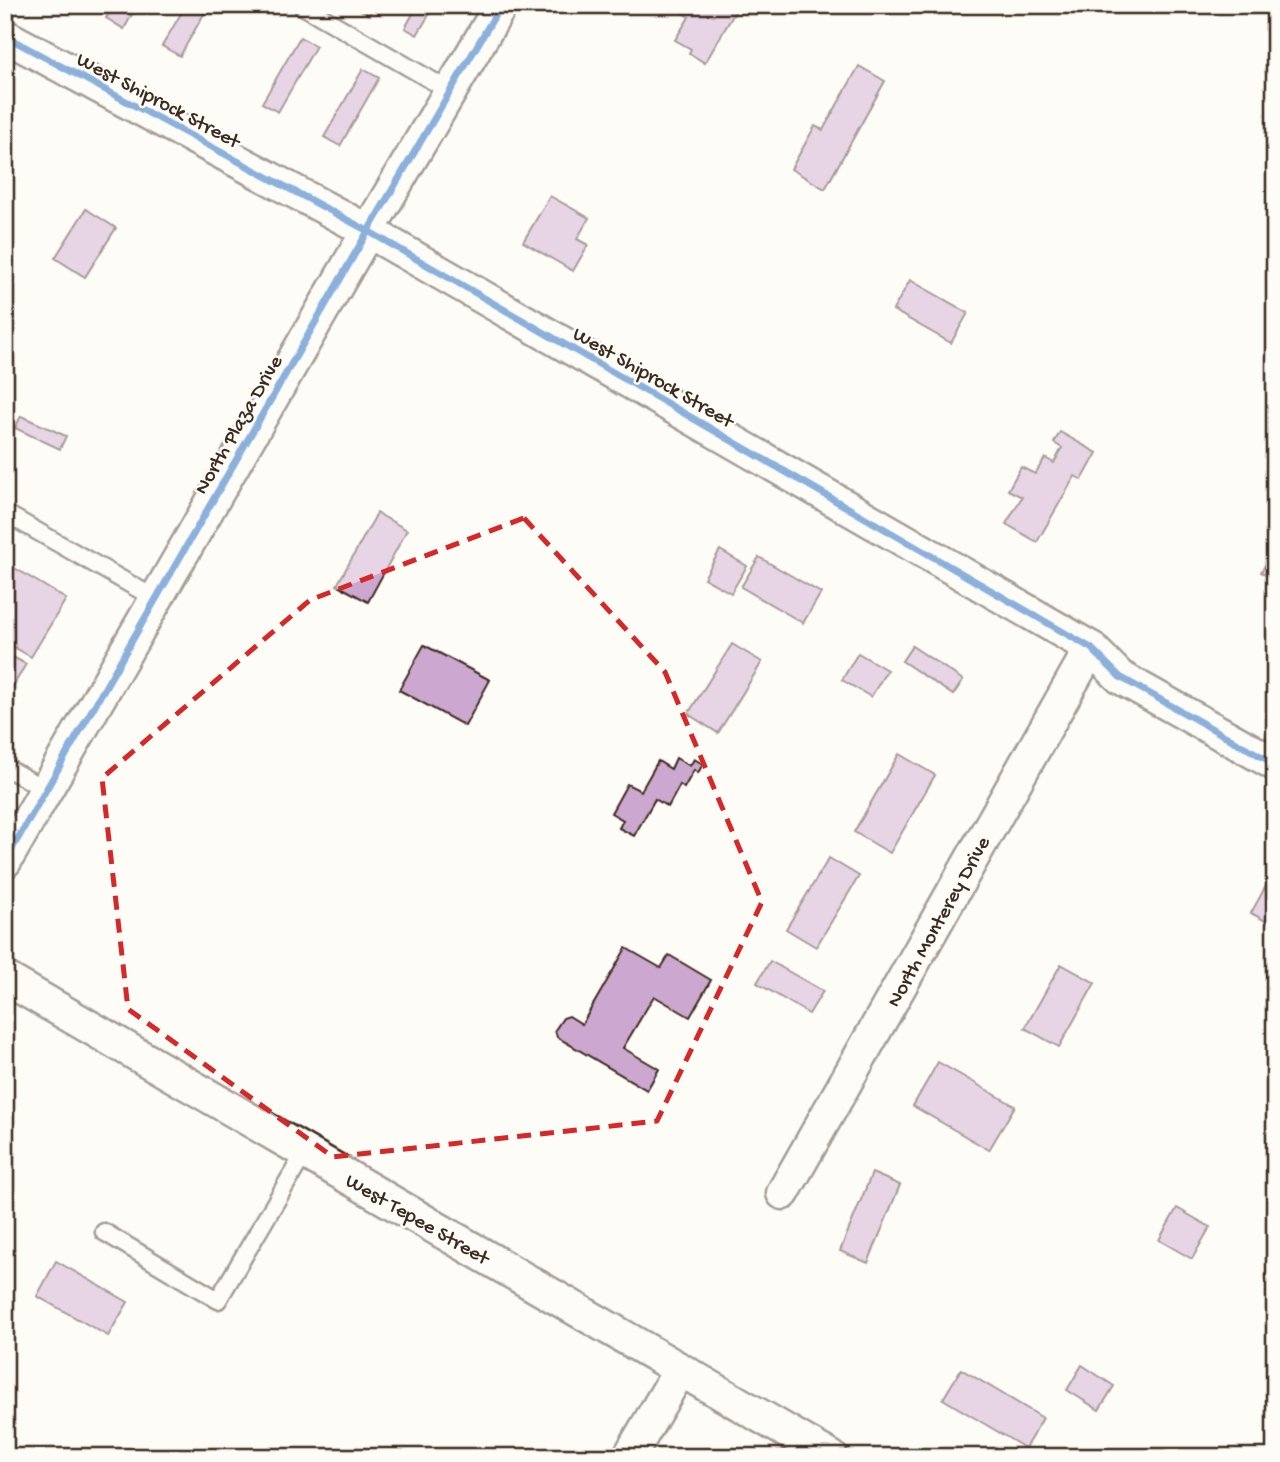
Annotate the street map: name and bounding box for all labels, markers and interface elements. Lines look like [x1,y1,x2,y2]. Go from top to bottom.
street label: West Shiprock Street [71,48,246,157]
street label: West Shiprock Street [567,323,739,436]
street label: North Plaza Drive [190,351,291,500]
street label: North Monterey Drive [883,832,998,1012]
street label: West Tepee Street [340,1170,495,1274]

